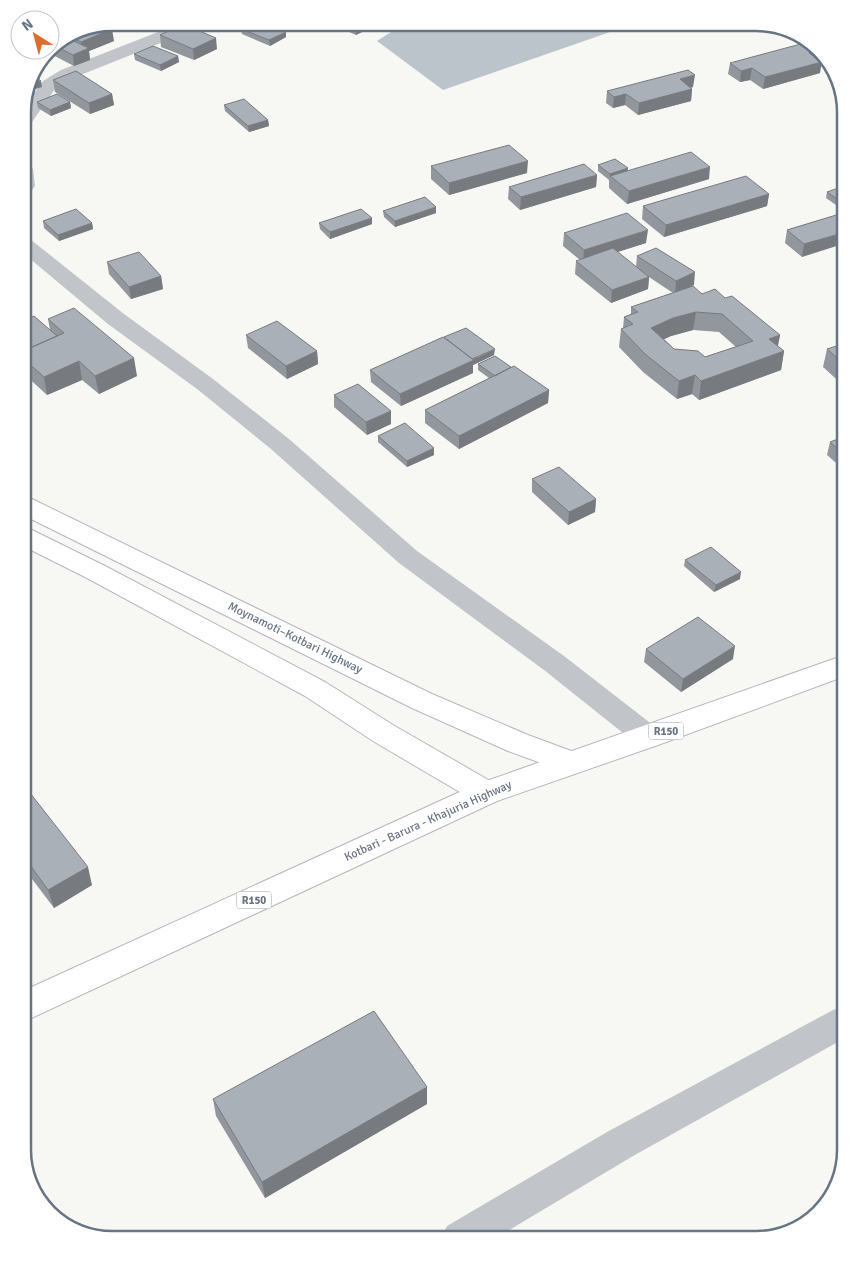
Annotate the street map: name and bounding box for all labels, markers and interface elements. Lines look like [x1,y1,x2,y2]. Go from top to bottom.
north arrow [10,10,60,60]
text: N [19,15,37,35]
street label: Moynamoti–Kotbari Highway [225,599,365,677]
road number: R150 [648,722,684,739]
street label: Kotbari - Barura - Khajuria Highway [342,777,514,865]
road number: R150 [236,892,272,908]

